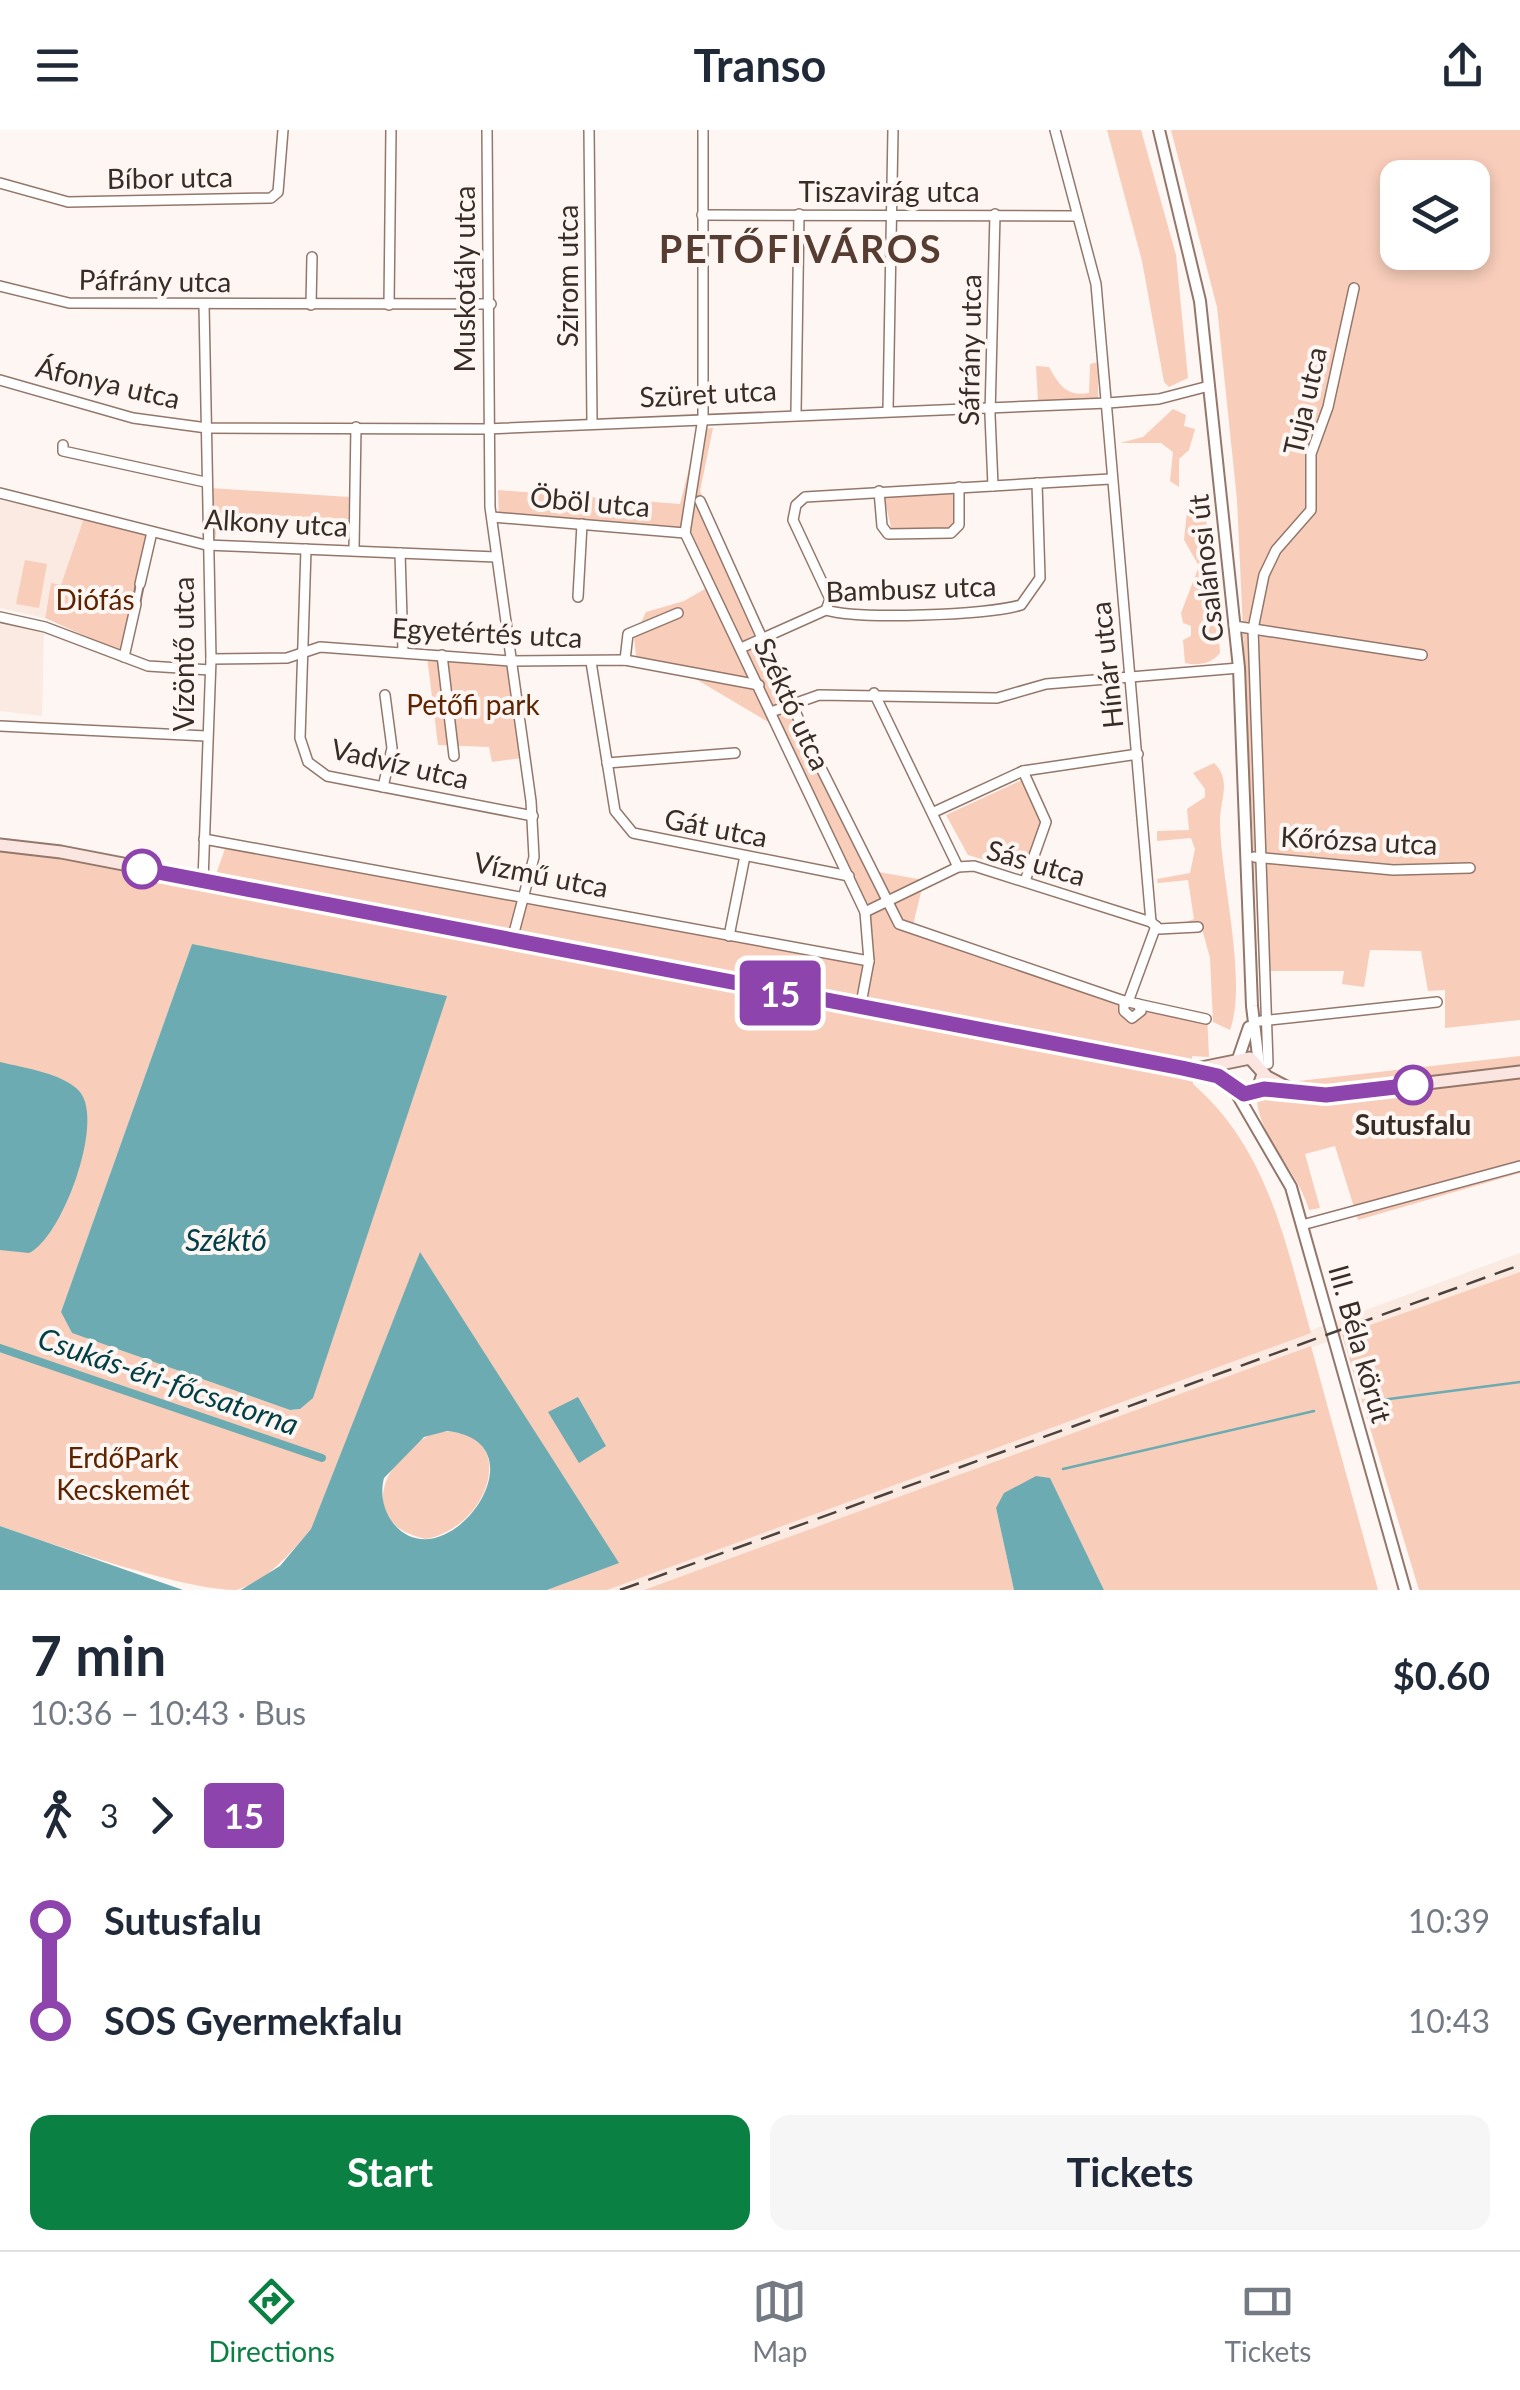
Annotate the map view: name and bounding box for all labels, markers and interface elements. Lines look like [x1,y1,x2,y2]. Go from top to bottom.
icon: menu [30,38,85,93]
text: Transo [694,38,826,92]
icon: share [1435,38,1490,93]
street label: Bíbor utca [107,159,233,195]
map controls [1380,160,1490,270]
button: layers [1380,160,1490,270]
street label: Tiszavirág utca [798,174,980,208]
street label: Muskotály utca [447,186,481,372]
street label: Szirom utca [550,205,584,347]
district label: PETŐFIVÁROS [659,225,943,271]
street label: Páfrány utca [78,262,232,298]
street label: Sáfrány utca [951,274,987,426]
street label: Tuja utca [1275,343,1333,458]
street label: Áfonya utca [33,349,184,415]
street label: Szüret utca [638,372,777,414]
street label: Öböl utca [529,479,652,523]
street label: Csalánosi út [1180,493,1230,644]
street label: Alkony utca [203,501,349,543]
street label: Bambusz utca [825,568,997,608]
street label: Vízöntő utca [166,577,200,731]
park label: Diófás [55,582,135,616]
street label: Hínár utca [1082,600,1130,730]
street label: Egyetértés utca [391,610,583,654]
street label: Széktó utca [747,632,838,775]
park label: Petőfi park [406,687,541,721]
street label: Vadvíz utca [328,731,472,795]
street label: Gát utca [662,800,771,854]
street label: Kőrózsa utca [1280,819,1438,861]
street label: Sás utca [983,832,1090,892]
street label: Vízmű utca [471,844,611,904]
unlabelled marker [123,850,161,888]
line badge: 15 [735,960,825,1026]
text: 15 [760,972,800,1014]
marker: Sutusfalu [1394,1066,1432,1104]
place label: Sutusfalu [1355,1107,1471,1141]
water label: Széktó [185,1221,267,1257]
street label: III. Béla körút [1322,1261,1400,1427]
water label: Csukás-éri-főcsatorna [34,1319,304,1442]
park label: ErdőPark Kecskemét [56,1440,190,1506]
text: 7 min [30,1622,166,1688]
text: $0.60 [1393,1652,1490,1698]
text: 10:36 – 10:43 · Bus [30,1693,306,1732]
icon: walk [30,1788,85,1843]
icon: forward [134,1788,189,1843]
text: 15 [224,1794,264,1836]
text: 3 [100,1796,119,1835]
text: Sutusfalu [104,1897,262,1943]
text: 10:39 [1408,1901,1490,1940]
text: SOS Gyermekfalu [104,1997,403,2043]
text: 10:43 [1408,2001,1490,2040]
button: Start [30,2115,750,2230]
button: Tickets [770,2115,1490,2230]
tab: Directions [209,2274,335,2368]
tab: Map [752,2274,807,2368]
tab: Tickets [1225,2274,1311,2368]

